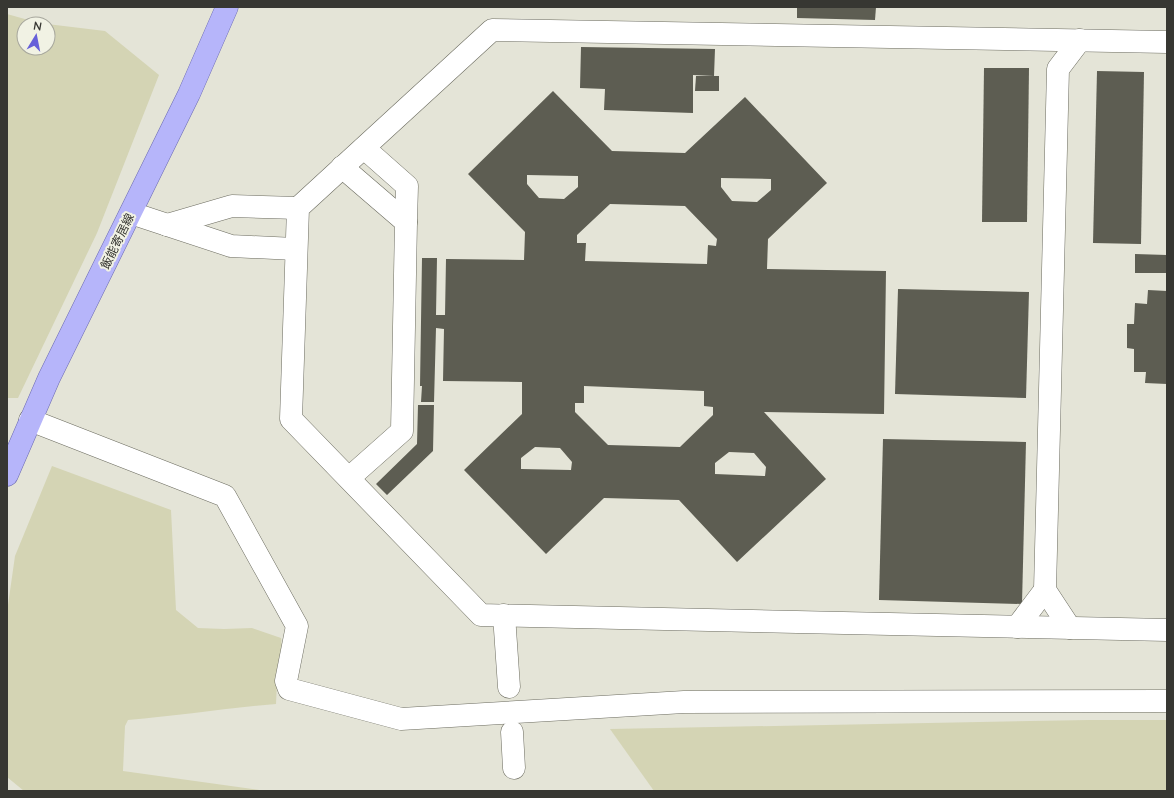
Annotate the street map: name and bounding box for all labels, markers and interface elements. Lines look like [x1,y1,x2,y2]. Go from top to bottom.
north arrow [16,16,56,56]
text: N [33,19,43,33]
street label: 飯能寄居線 [97,211,137,271]

